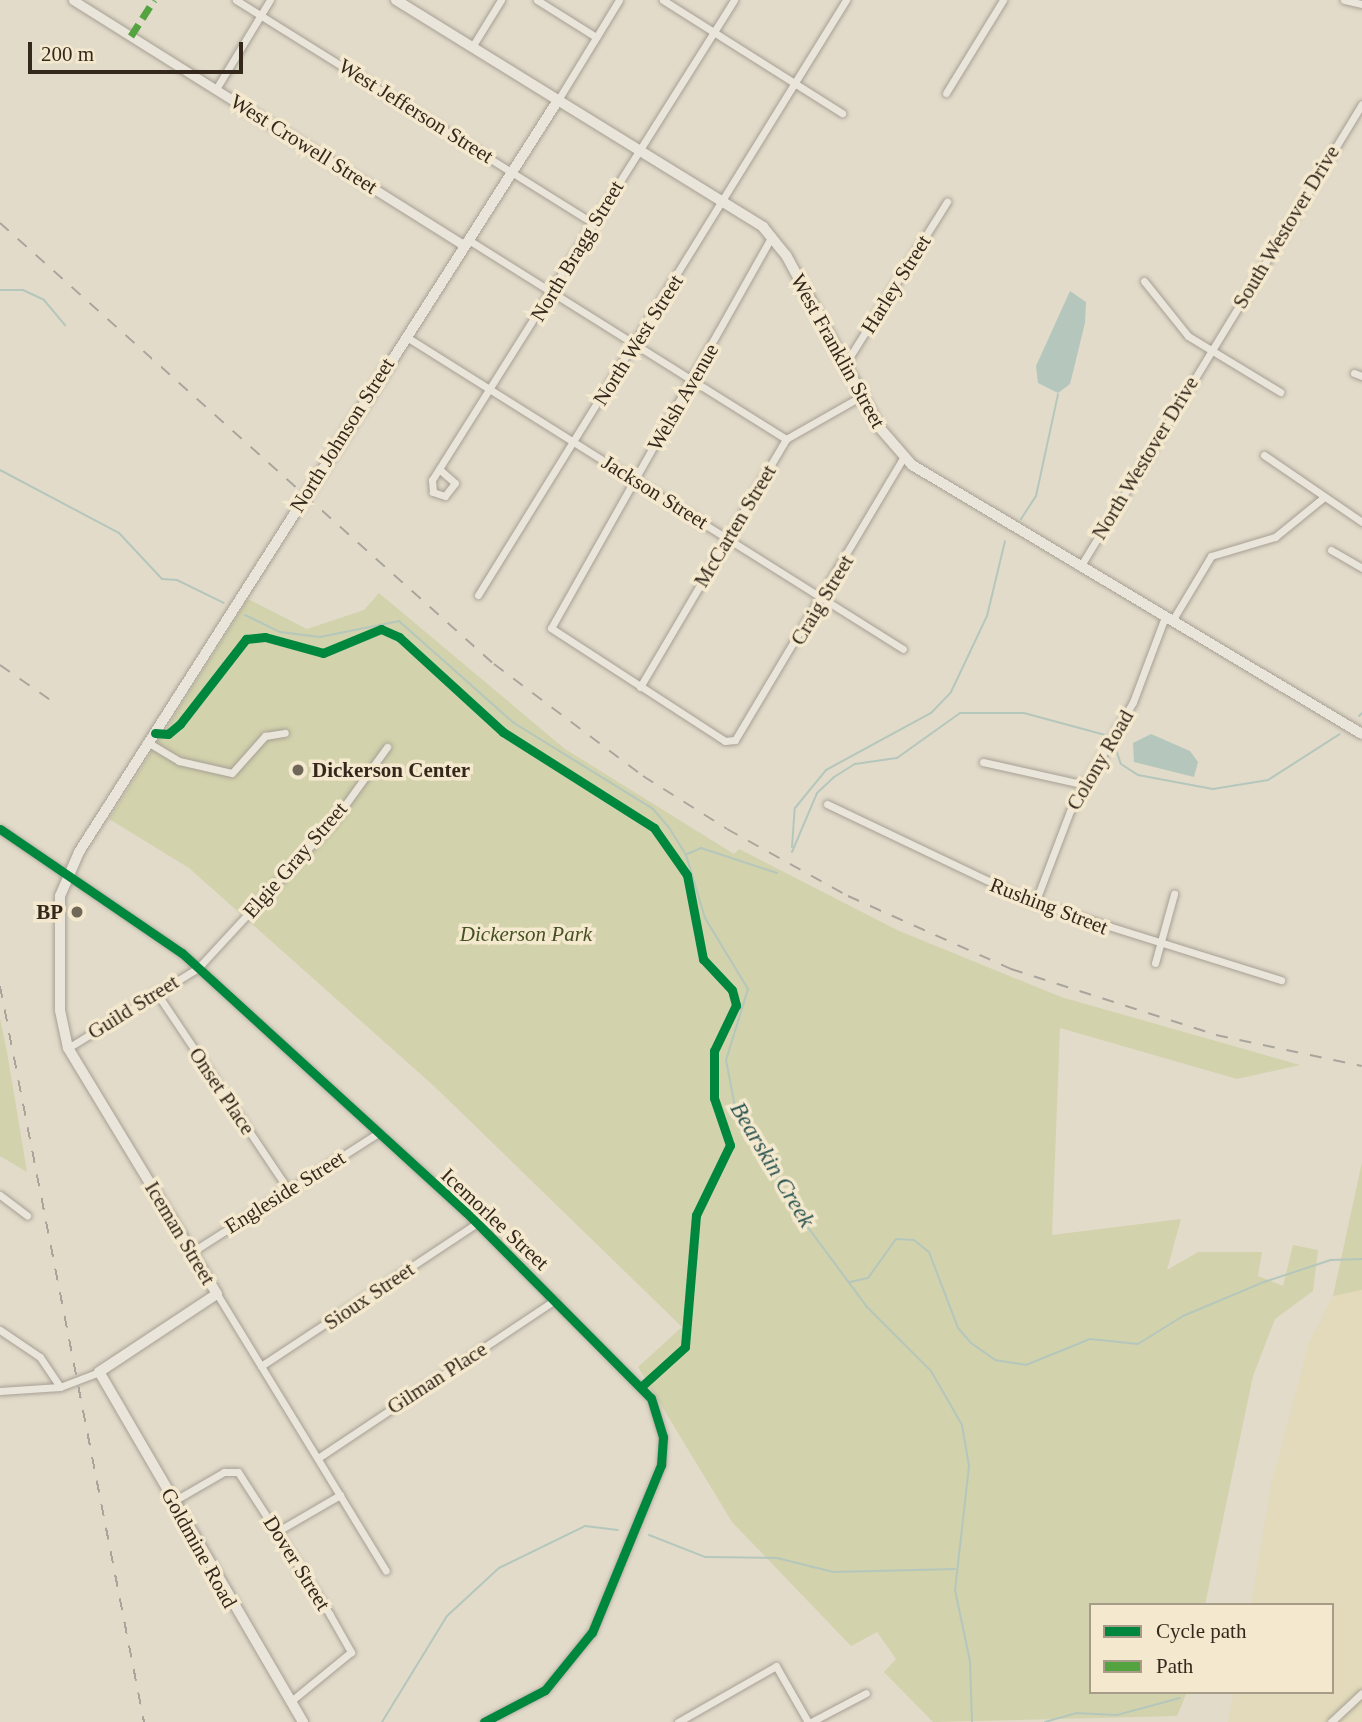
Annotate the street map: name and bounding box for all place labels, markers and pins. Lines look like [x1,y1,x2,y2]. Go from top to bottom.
place label: Dickerson Center [312,757,470,783]
marker: Dickerson Center [290,762,306,778]
place label: BP [36,899,63,925]
marker: BP [69,904,85,920]

